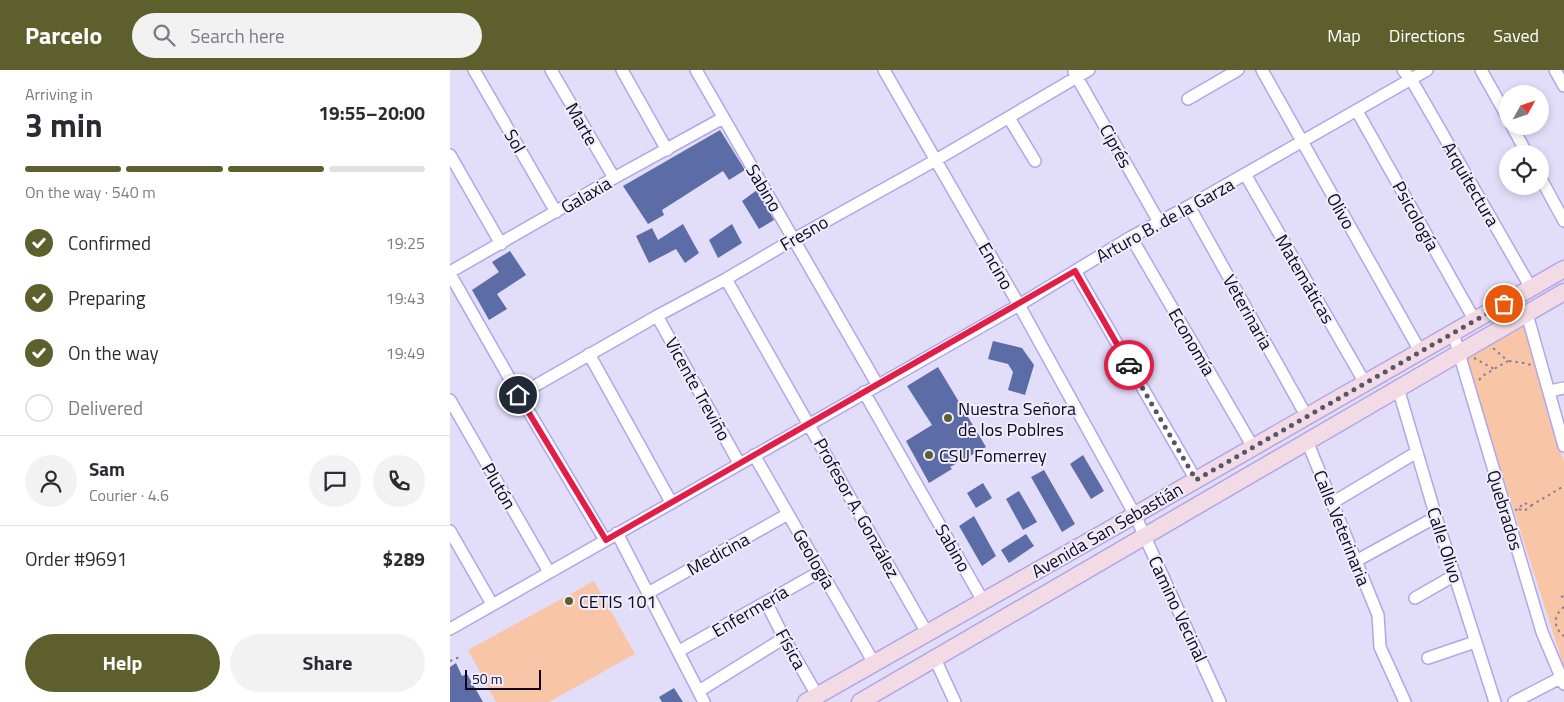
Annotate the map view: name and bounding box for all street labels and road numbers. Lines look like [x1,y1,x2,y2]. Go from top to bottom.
street label: Marte [559,97,605,151]
street label: Ciprés [1093,119,1139,173]
street label: Sol [497,124,533,158]
street label: Arquitectura [1436,137,1506,231]
street label: Sabino [739,159,789,217]
street label: Galaxia [556,170,616,220]
street label: Arturo B. de la Garza [1091,171,1239,269]
street label: Psicología [1386,176,1446,256]
street label: Olivo [1320,188,1362,234]
street label: Fresno [775,208,833,258]
street label: Matemáticas [1269,229,1341,329]
street label: Encino [972,237,1020,295]
street label: Veterinaria [1216,269,1280,355]
street label: Economía [1162,303,1222,381]
street label: Vicente Treviño [658,332,738,446]
street label: Profesor A. González [807,433,907,583]
street label: Plutón [475,458,523,514]
street label: Calle Veterinaria [1307,466,1377,590]
street label: Quebrados [1480,467,1530,553]
street label: Avenida San Sebastián [1026,476,1188,584]
street label: Calle Olivo [1420,504,1470,586]
street label: Sabino [928,519,978,577]
street label: Geología [786,524,842,594]
street label: Medicina [682,526,754,582]
street label: Camino Vecinal [1142,551,1214,667]
street label: Enfermería [707,578,793,644]
street label: Física [769,624,813,674]

